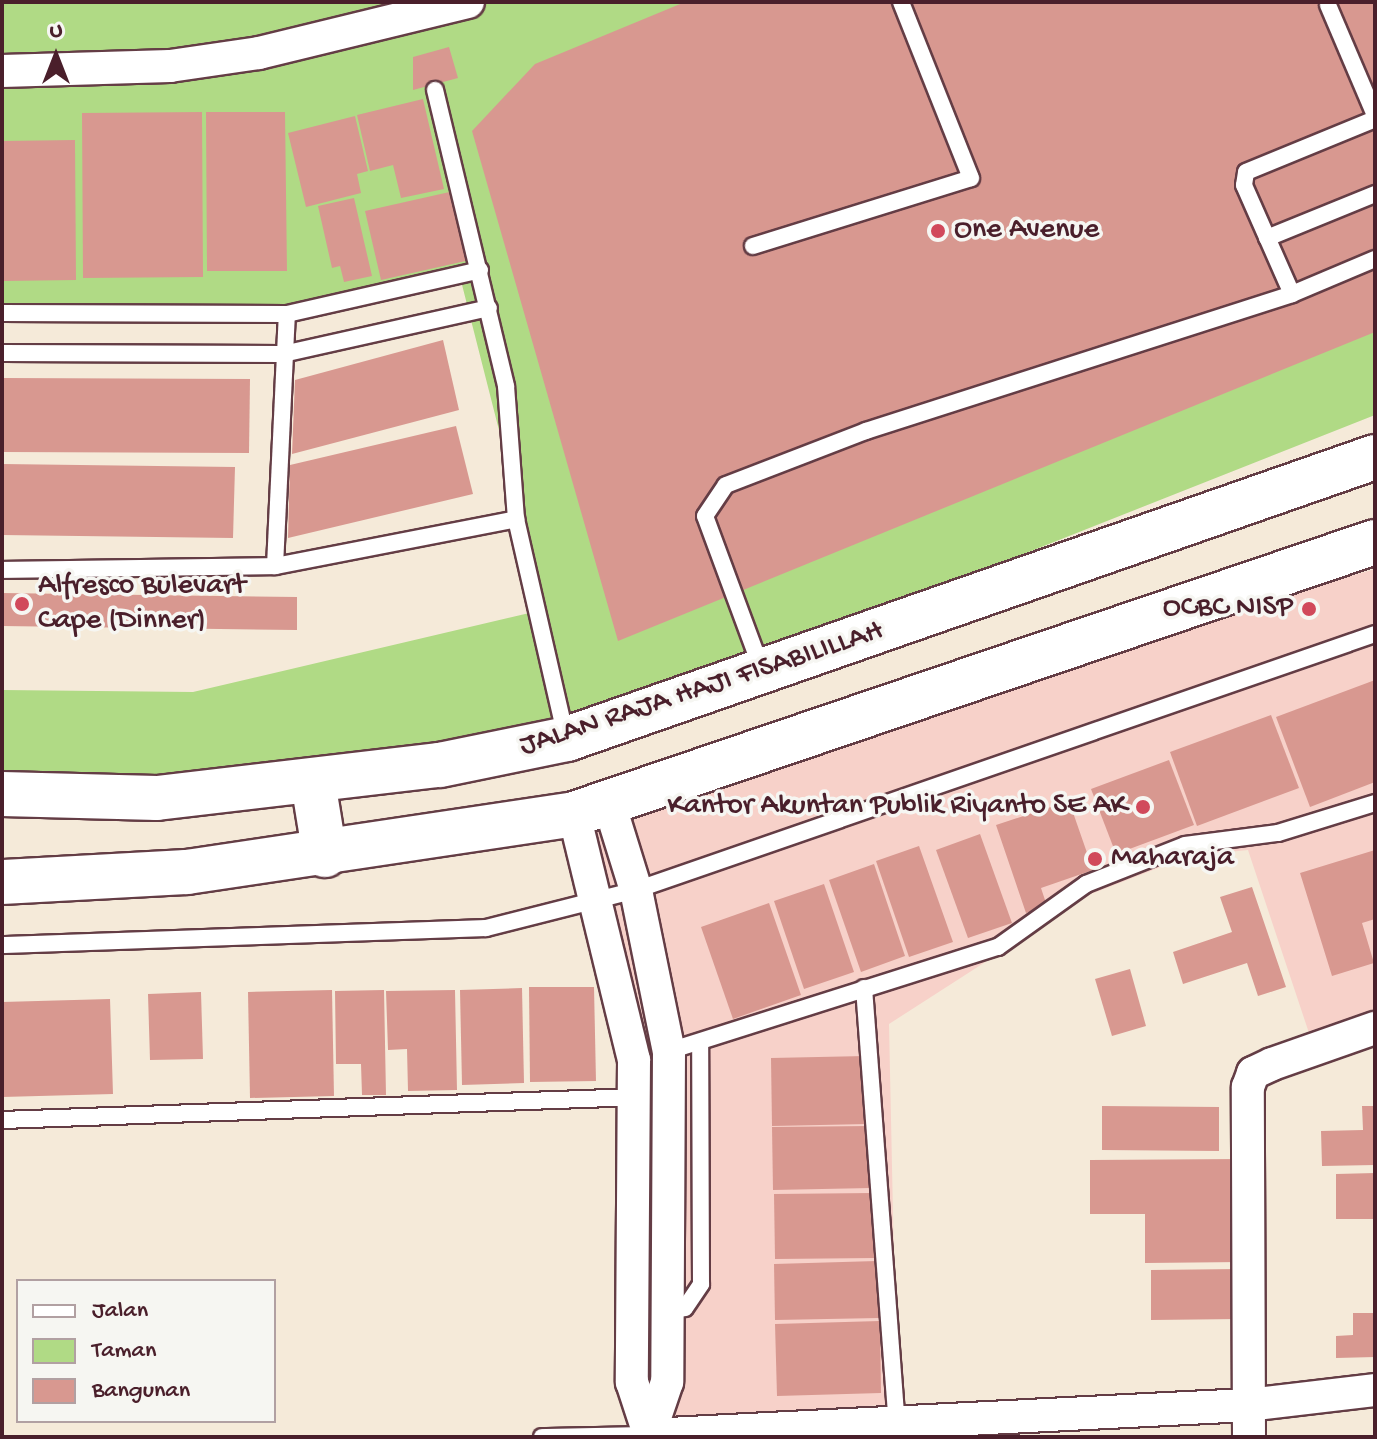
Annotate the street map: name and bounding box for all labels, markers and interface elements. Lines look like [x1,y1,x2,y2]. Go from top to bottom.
north arrow [16,16,96,96]
text: U [50,19,62,45]
place label: One Avenue [954,213,1099,249]
marker: One Avenue [929,222,947,240]
place label: Alfresco Bulevart Cape (Dinner) [38,569,246,640]
place label: OCBC NISP [1163,591,1293,627]
marker: Alfresco Bulevart Cape (Dinner) [13,595,31,613]
marker: OCBC NISP [1300,600,1318,618]
street label: JALAN RAJA HAJI FISABILILLAH [516,614,888,766]
place label: Kantor Akuntan Publik Riyanto SE AK [668,789,1127,825]
marker: Kantor Akuntan Publik Riyanto SE AK [1134,798,1152,816]
place label: Maharaja [1111,841,1234,877]
marker: Maharaja [1086,850,1104,868]
legend [16,1279,276,1423]
text: Jalan [92,1297,148,1326]
text: Taman [92,1337,156,1366]
text: Bangunan [92,1377,190,1406]

